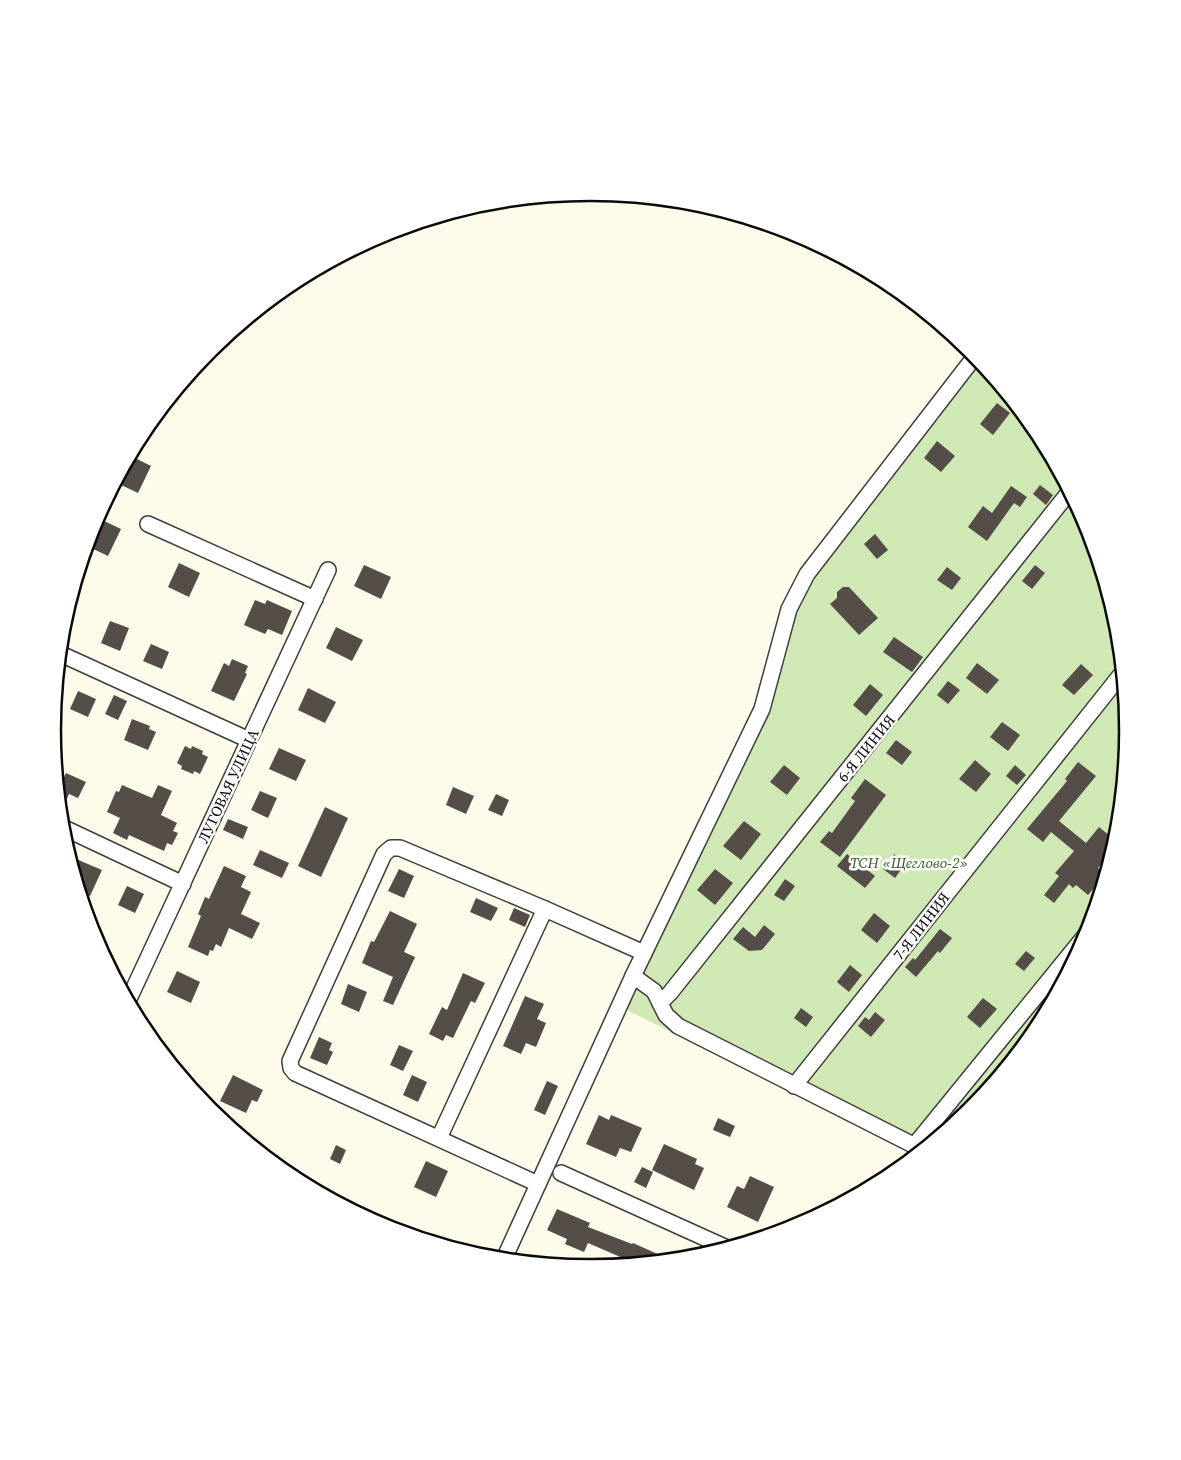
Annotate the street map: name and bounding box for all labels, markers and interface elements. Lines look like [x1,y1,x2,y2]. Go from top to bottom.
street label: 6-Я ЛИНИЯ [832,710,900,786]
street label: ЛУГОВАЯ УЛИЦА [192,725,264,846]
park label: ТСН «Щеглово-2» [850,852,968,873]
street label: 7-Я ЛИНИЯ [888,887,954,964]

